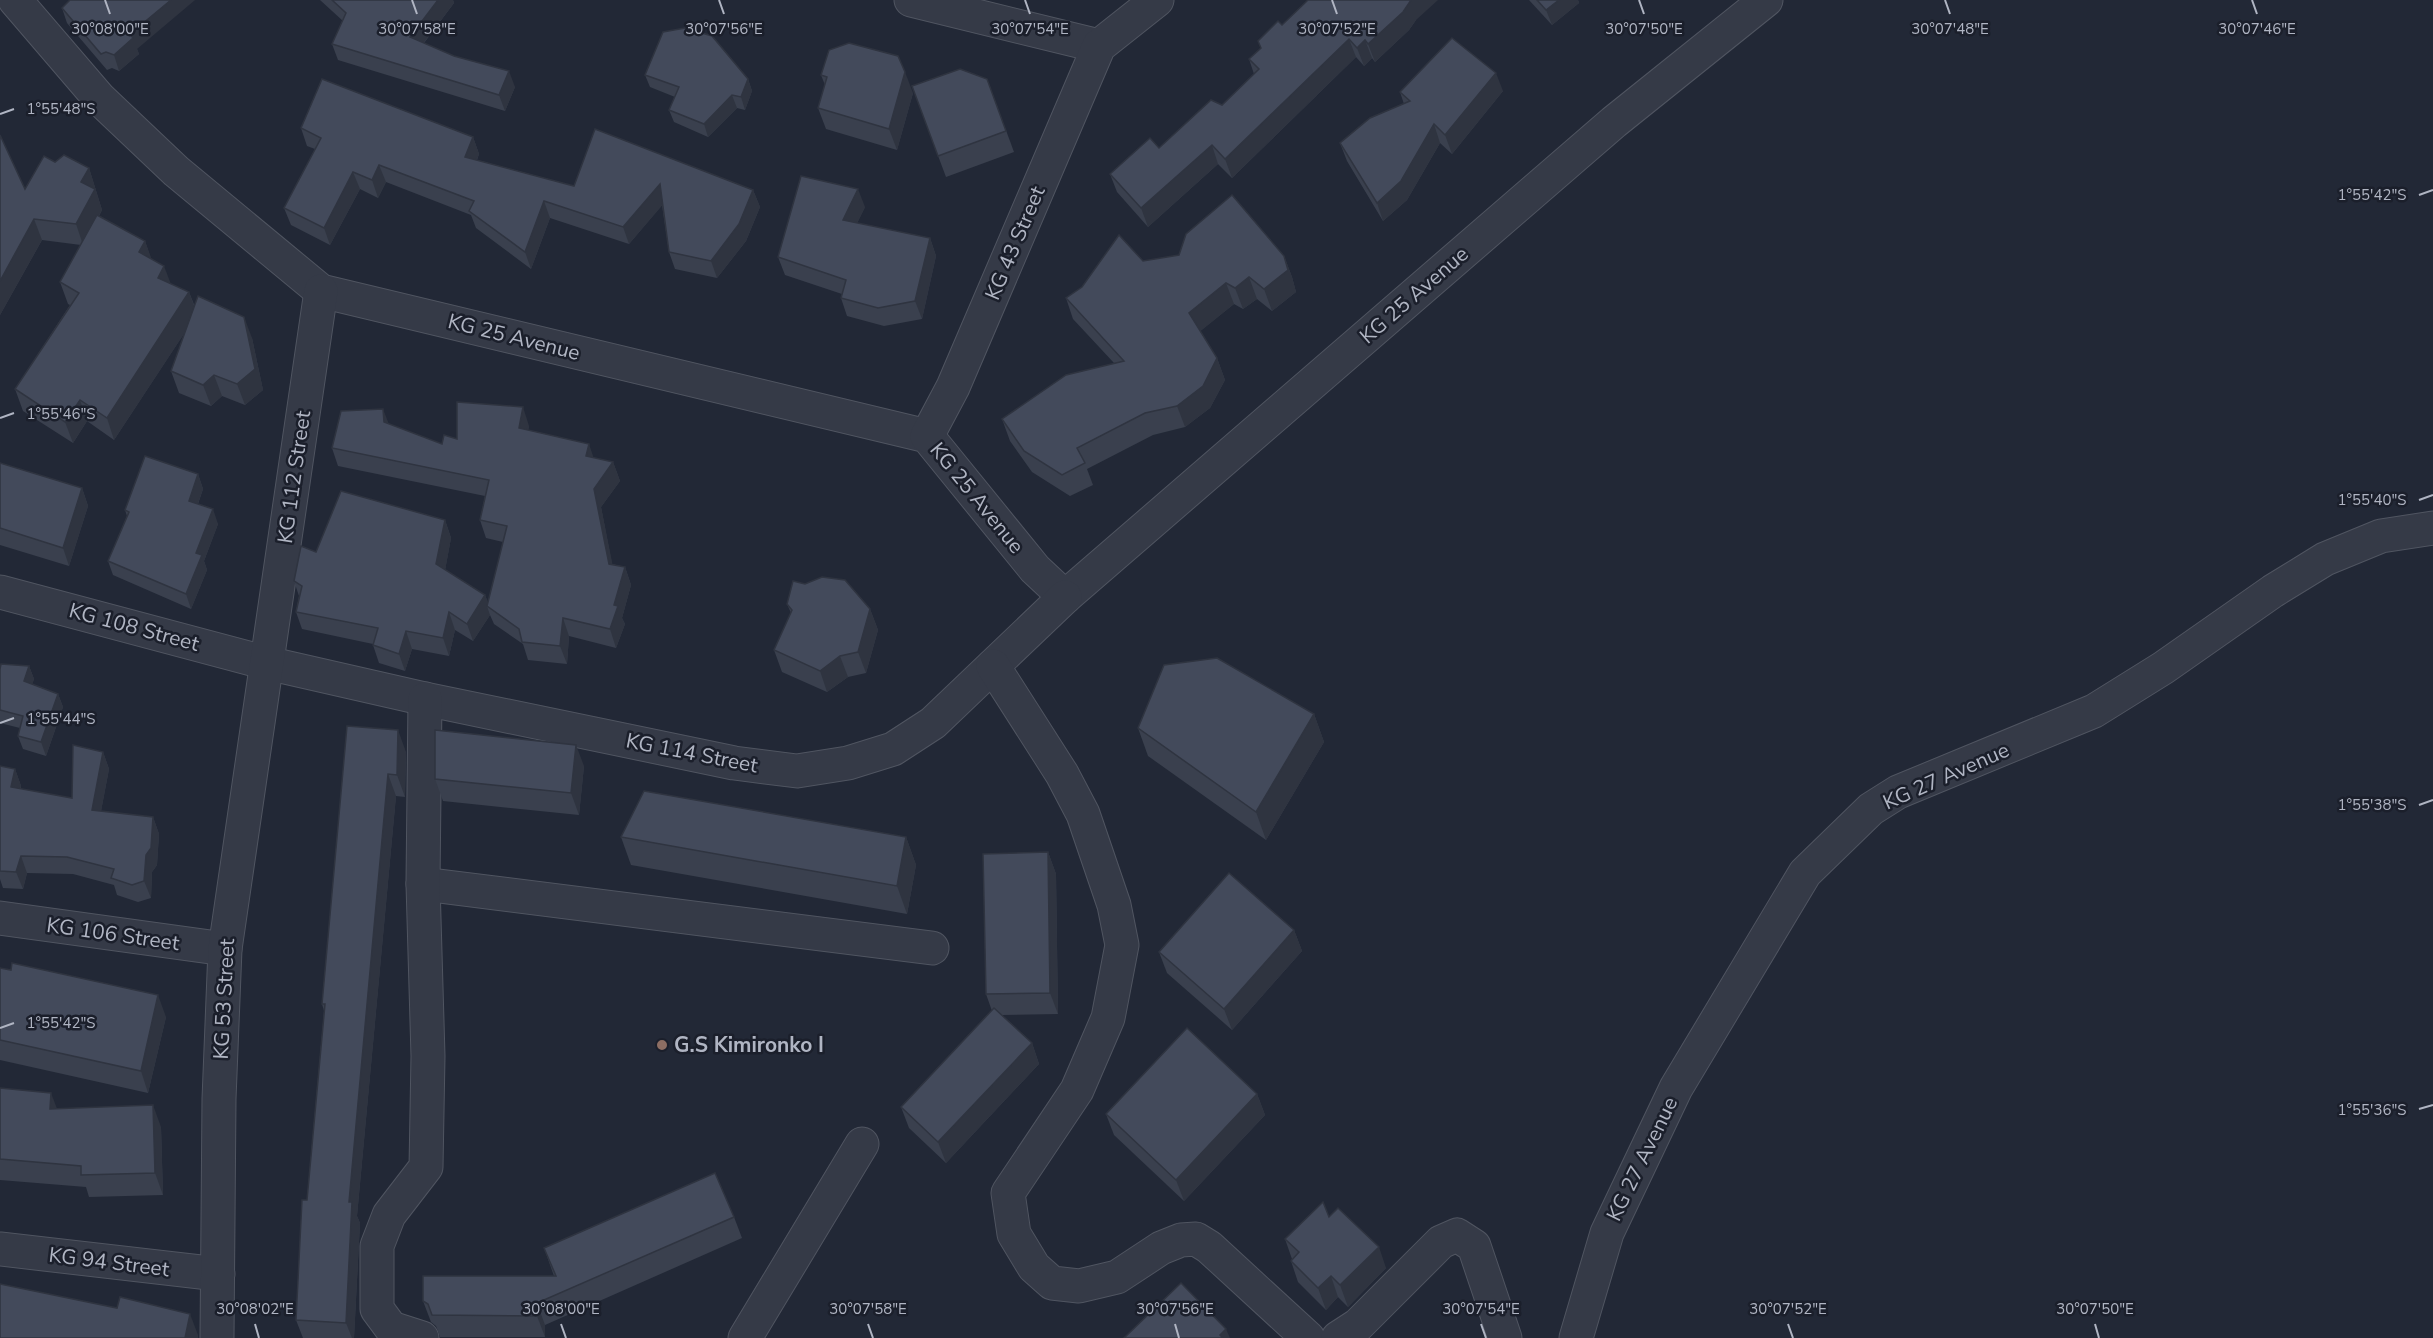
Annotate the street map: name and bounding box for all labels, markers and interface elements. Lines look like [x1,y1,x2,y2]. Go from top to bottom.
text: 30°08'00"E [71,19,149,39]
text: 30°07'58"E [378,19,456,39]
text: 30°07'56"E [685,19,763,39]
text: 30°07'54"E [991,19,1069,39]
text: 30°07'52"E [1298,19,1376,39]
text: 30°07'50"E [1605,19,1683,39]
text: 30°07'48"E [1911,19,1989,39]
text: 30°07'46"E [2218,19,2296,39]
text: 1°55'48"S [27,99,95,119]
street label: KG 43 Street [978,181,1052,304]
text: 1°55'42"S [2338,185,2406,205]
street label: KG 25 Avenue [1354,240,1474,350]
street label: KG 25 Avenue [445,307,583,367]
text: 1°55'46"S [27,404,95,424]
street label: KG 112 Street [271,408,317,545]
street label: KG 25 Avenue [924,437,1030,559]
text: 1°55'40"S [2338,490,2406,510]
street label: KG 108 Street [66,596,203,658]
text: 1°55'44"S [27,709,95,729]
street label: KG 114 Street [624,727,761,780]
street label: KG 27 Avenue [1879,736,2013,816]
text: 1°55'38"S [2338,795,2406,815]
street label: KG 106 Street [45,911,182,957]
street label: KG 53 Street [207,937,241,1060]
text: 1°55'42"S [27,1013,95,1033]
place label: G.S Kimironko I [674,1031,824,1059]
marker: G.S Kimironko I [655,1038,669,1052]
street label: KG 27 Avenue [1600,1092,1684,1226]
text: 1°55'36"S [2338,1100,2406,1120]
street label: KG 94 Street [47,1241,171,1283]
text: 30°08'02"E [216,1299,294,1319]
text: 30°08'00"E [522,1299,600,1319]
text: 30°07'58"E [829,1299,907,1319]
text: 30°07'56"E [1136,1299,1214,1319]
text: 30°07'54"E [1442,1299,1520,1319]
text: 30°07'52"E [1749,1299,1827,1319]
text: 30°07'50"E [2056,1299,2134,1319]

